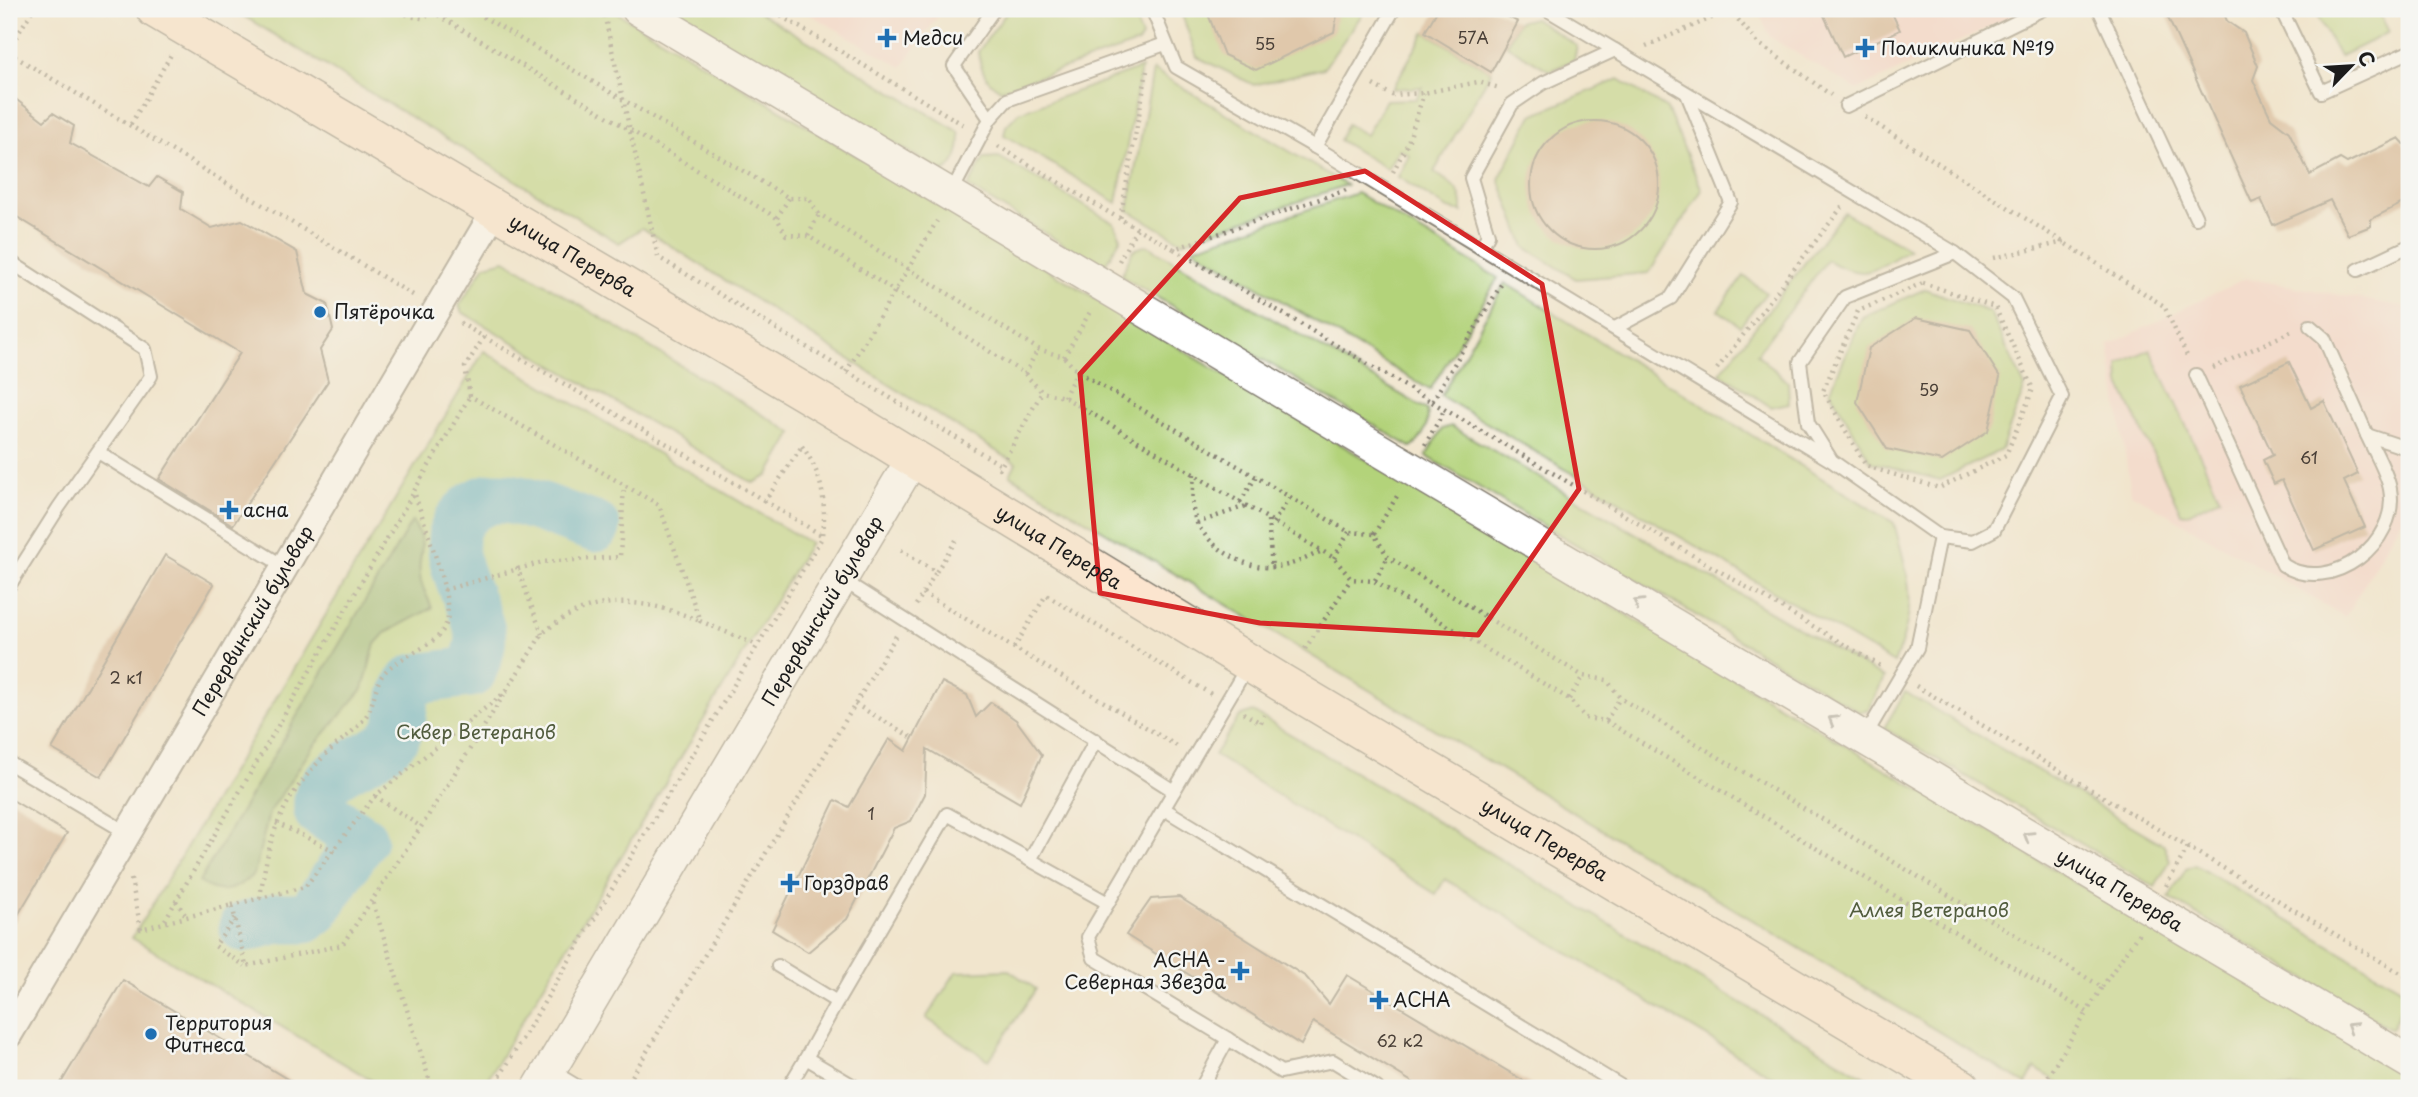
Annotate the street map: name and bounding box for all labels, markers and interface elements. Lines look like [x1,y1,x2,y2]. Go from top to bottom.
place label: Медси [903,23,963,51]
house number: 57А [1457,25,1489,49]
marker: Медси [877,28,897,48]
house number: 55 [1255,31,1275,55]
north arrow [2316,32,2386,102]
place label: Поликлиника №19 [1881,33,2055,61]
marker: Поликлиника №19 [1855,38,1875,58]
text: С [2352,46,2383,71]
street label: улица Перерва [505,206,642,303]
place label: Пятёрочка [334,297,435,325]
marker: Пятёрочка [312,304,328,320]
house number: 59 [1919,377,1939,401]
house number: 61 [2300,445,2318,469]
place label: асна [243,495,289,523]
street label: улица Перерва [991,497,1128,595]
marker: асна [221,502,237,518]
street label: Перервинский бульвар [754,510,889,711]
street label: Перервинский бульвар [185,519,319,721]
one-way arrow [1632,598,1645,611]
house number: 2 к1 [109,665,143,689]
one-way arrow [1827,715,1840,728]
park label: Сквер Ветеранов [396,717,556,745]
street label: улица Перерва [1477,790,1614,887]
house number: 1 [867,801,875,825]
one-way arrow [2023,831,2036,844]
street label: улица Перерва [2052,841,2189,938]
place label: Горздрав [804,868,889,896]
marker: Горздрав [782,875,798,891]
park label: Аллея Ветеранов [1849,895,2009,923]
place label: АСНА - Северная Звезда [1064,945,1226,995]
marker: АСНА - Северная Звезда [1232,963,1248,979]
place label: АСНА [1393,985,1451,1013]
marker: АСНА [1371,992,1387,1008]
place label: Территория Фитнеса [165,1008,272,1058]
one-way arrow [2345,1022,2358,1035]
marker: Территория Фитнеса [143,1026,159,1042]
house number: 62 к2 [1376,1028,1424,1052]

